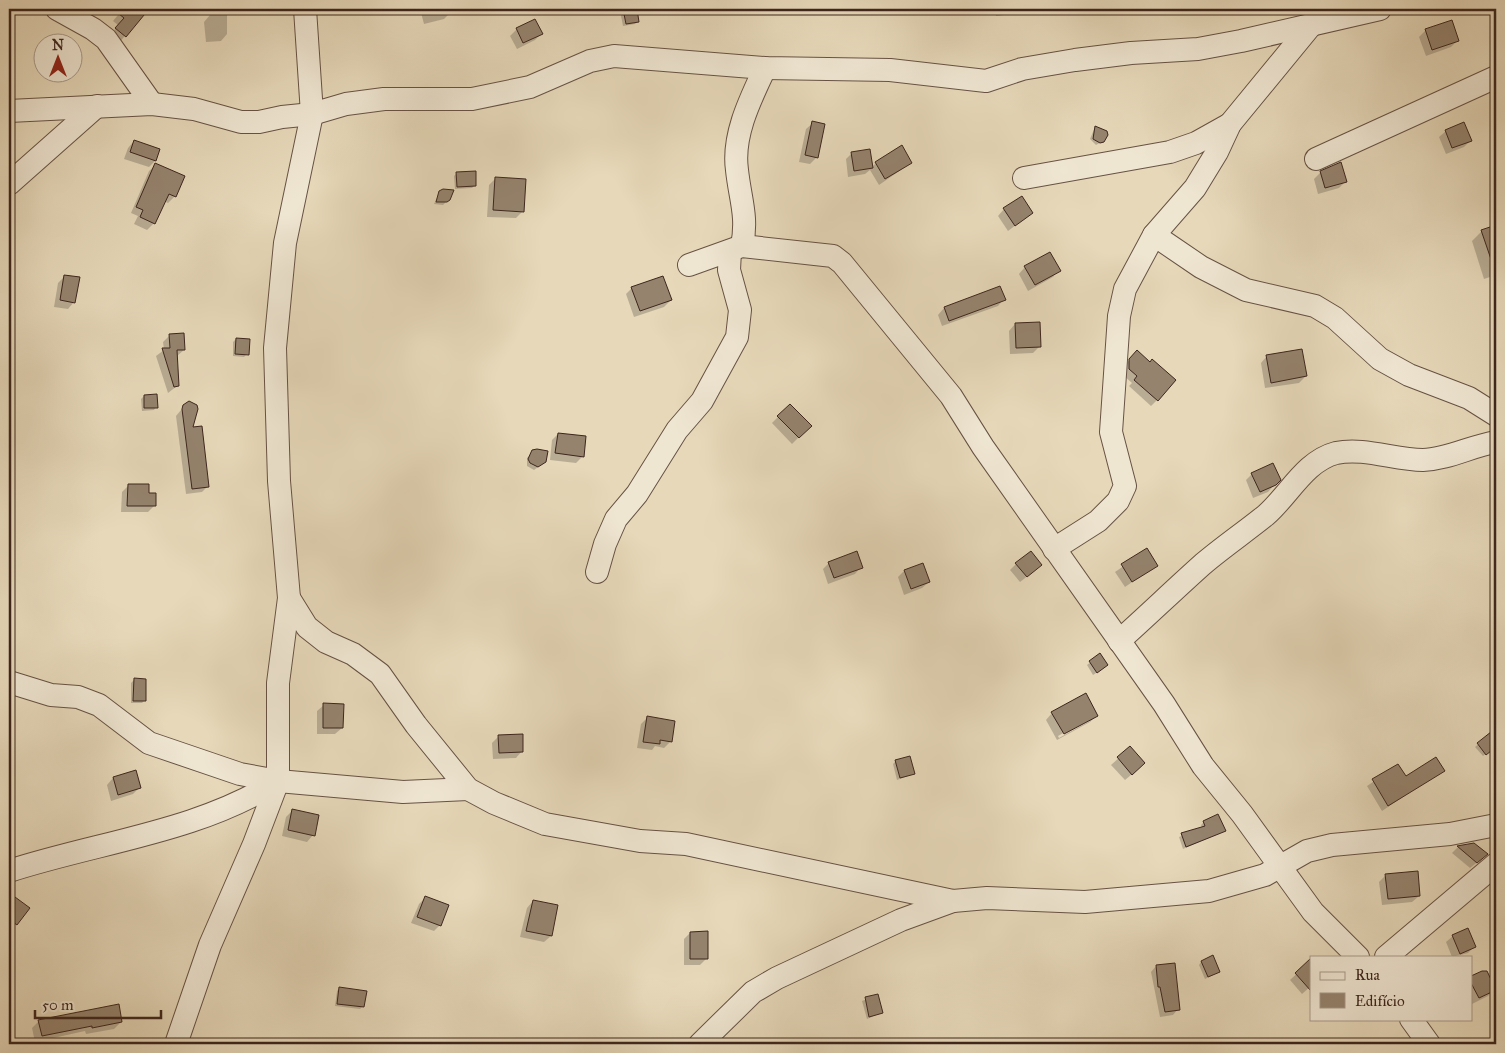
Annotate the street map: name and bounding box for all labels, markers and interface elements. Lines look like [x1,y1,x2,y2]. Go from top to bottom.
north arrow [32,32,82,82]
text: N [52,37,64,54]
legend [1310,956,1472,1020]
text: Rua [1355,966,1380,984]
scale bar [35,988,161,1020]
text: Edifício [1355,992,1405,1010]
text: 50 m [42,996,74,1014]

